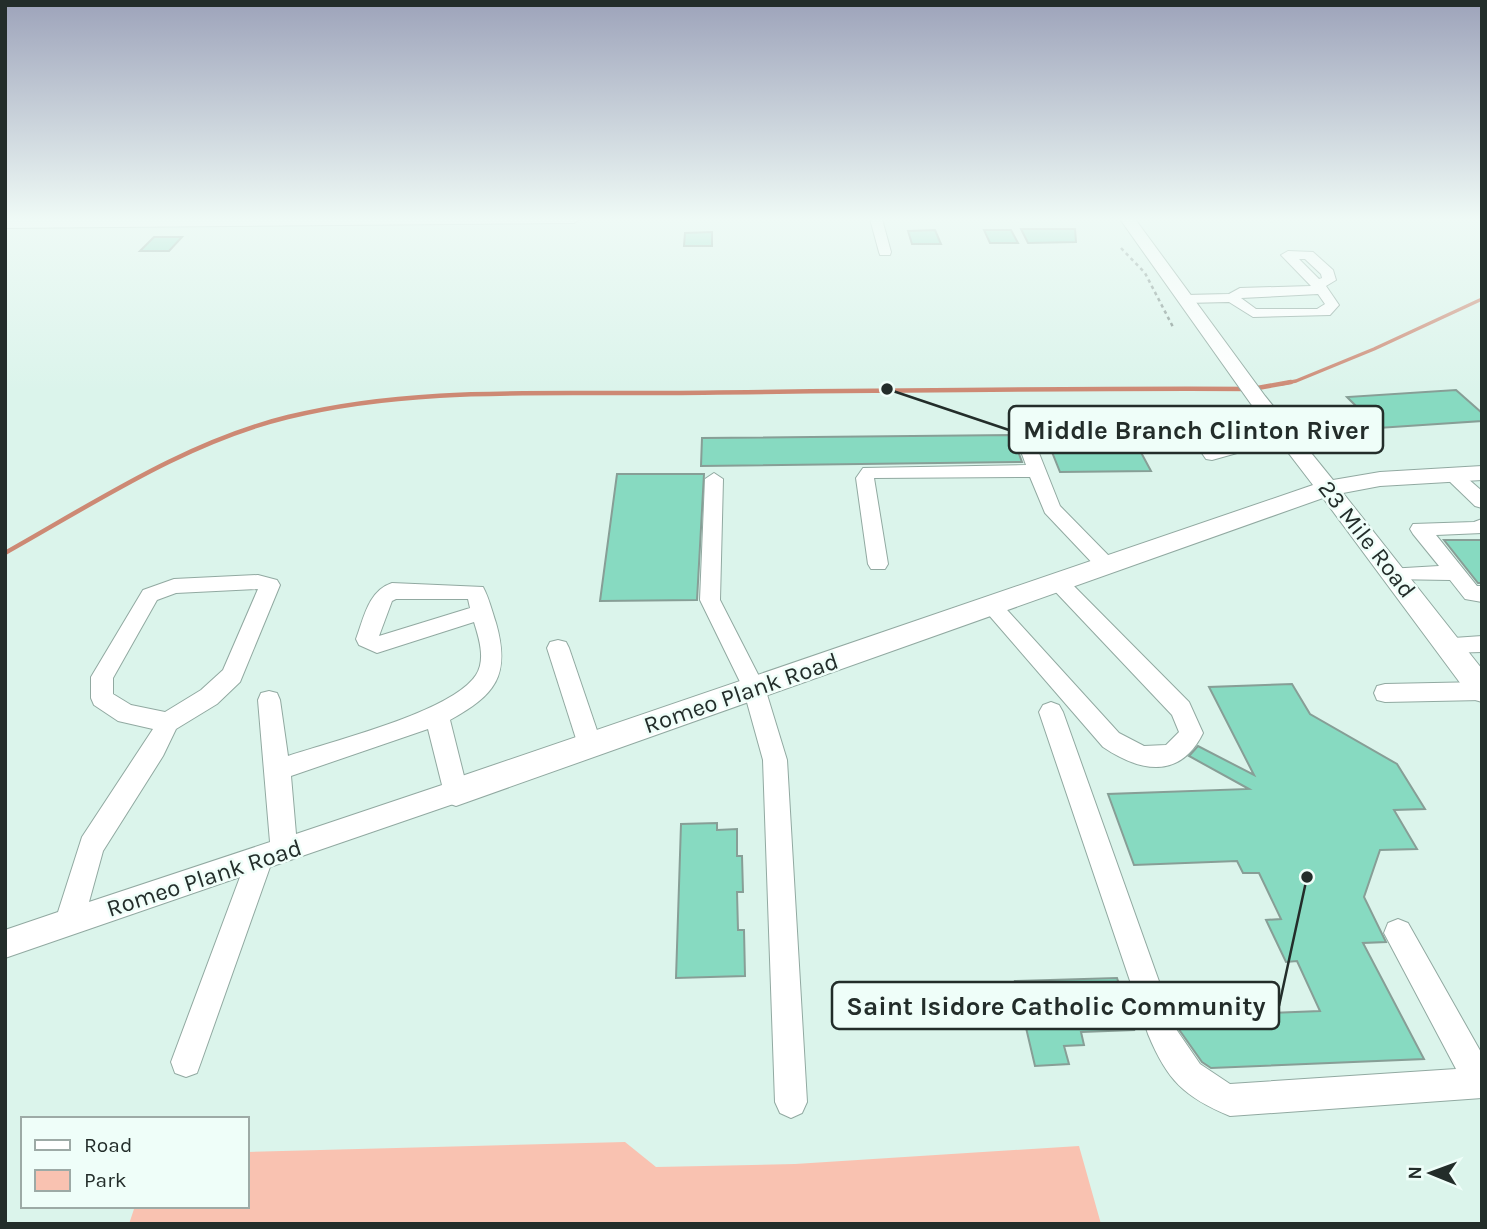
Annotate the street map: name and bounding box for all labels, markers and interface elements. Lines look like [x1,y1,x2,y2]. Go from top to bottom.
callout: Middle Branch Clinton River [1009,406,1383,453]
text: Middle Branch Clinton River [1023,415,1370,446]
street label: 23 Mile Road [1312,475,1422,603]
street label: Romeo Plank Road [640,647,842,739]
street label: Romeo Plank Road [103,833,305,923]
callout: Saint Isidore Catholic Community [832,982,1279,1029]
text: Saint Isidore Catholic Community [846,991,1266,1022]
legend [21,1117,248,1208]
text: Road [84,1133,132,1157]
north arrow [1396,1138,1466,1208]
text: N [1404,1166,1426,1180]
text: Park [84,1168,127,1192]

